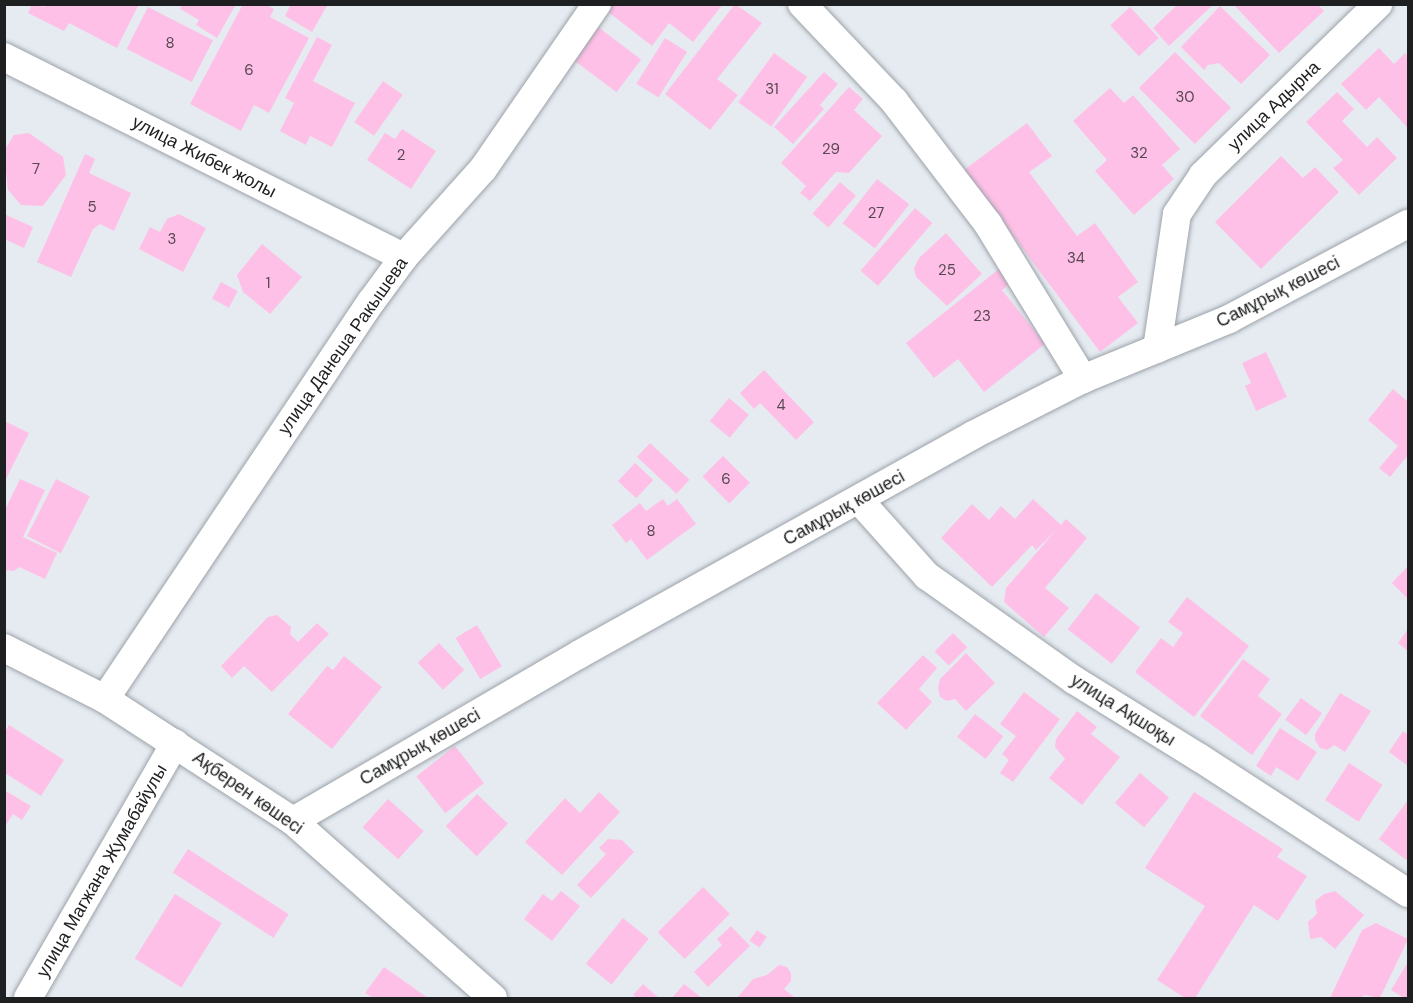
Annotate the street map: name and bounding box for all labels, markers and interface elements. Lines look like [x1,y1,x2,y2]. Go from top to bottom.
house number: 8 [165,35,175,53]
street label: улица Адырна [1223,57,1325,155]
house number: 6 [244,62,254,80]
house number: 31 [765,81,779,99]
house number: 30 [1175,89,1195,107]
street label: улица Жибек жолы [128,111,280,203]
house number: 29 [822,141,840,159]
house number: 32 [1130,145,1148,163]
house number: 2 [397,147,405,165]
house number: 7 [32,161,40,179]
house number: 5 [87,199,97,217]
house number: 27 [868,205,884,223]
house number: 3 [168,231,176,249]
house number: 34 [1067,250,1085,268]
street label: Самұрық көшесі [1213,252,1343,332]
street label: улица Данеша Ракышева [273,253,413,439]
house number: 25 [938,262,956,280]
house number: 1 [266,275,270,293]
house number: 23 [973,308,991,326]
house number: 4 [776,397,786,415]
street label: Самұрық көшесі [779,466,909,550]
house number: 6 [721,471,731,489]
house number: 8 [646,523,656,541]
street label: улица Ақшоқы [1067,669,1179,751]
street label: Самұрық көшесі [356,704,484,790]
street label: Ақберен көшесі [189,747,307,839]
street label: улица Магжана Жумабайулы [32,761,172,981]

